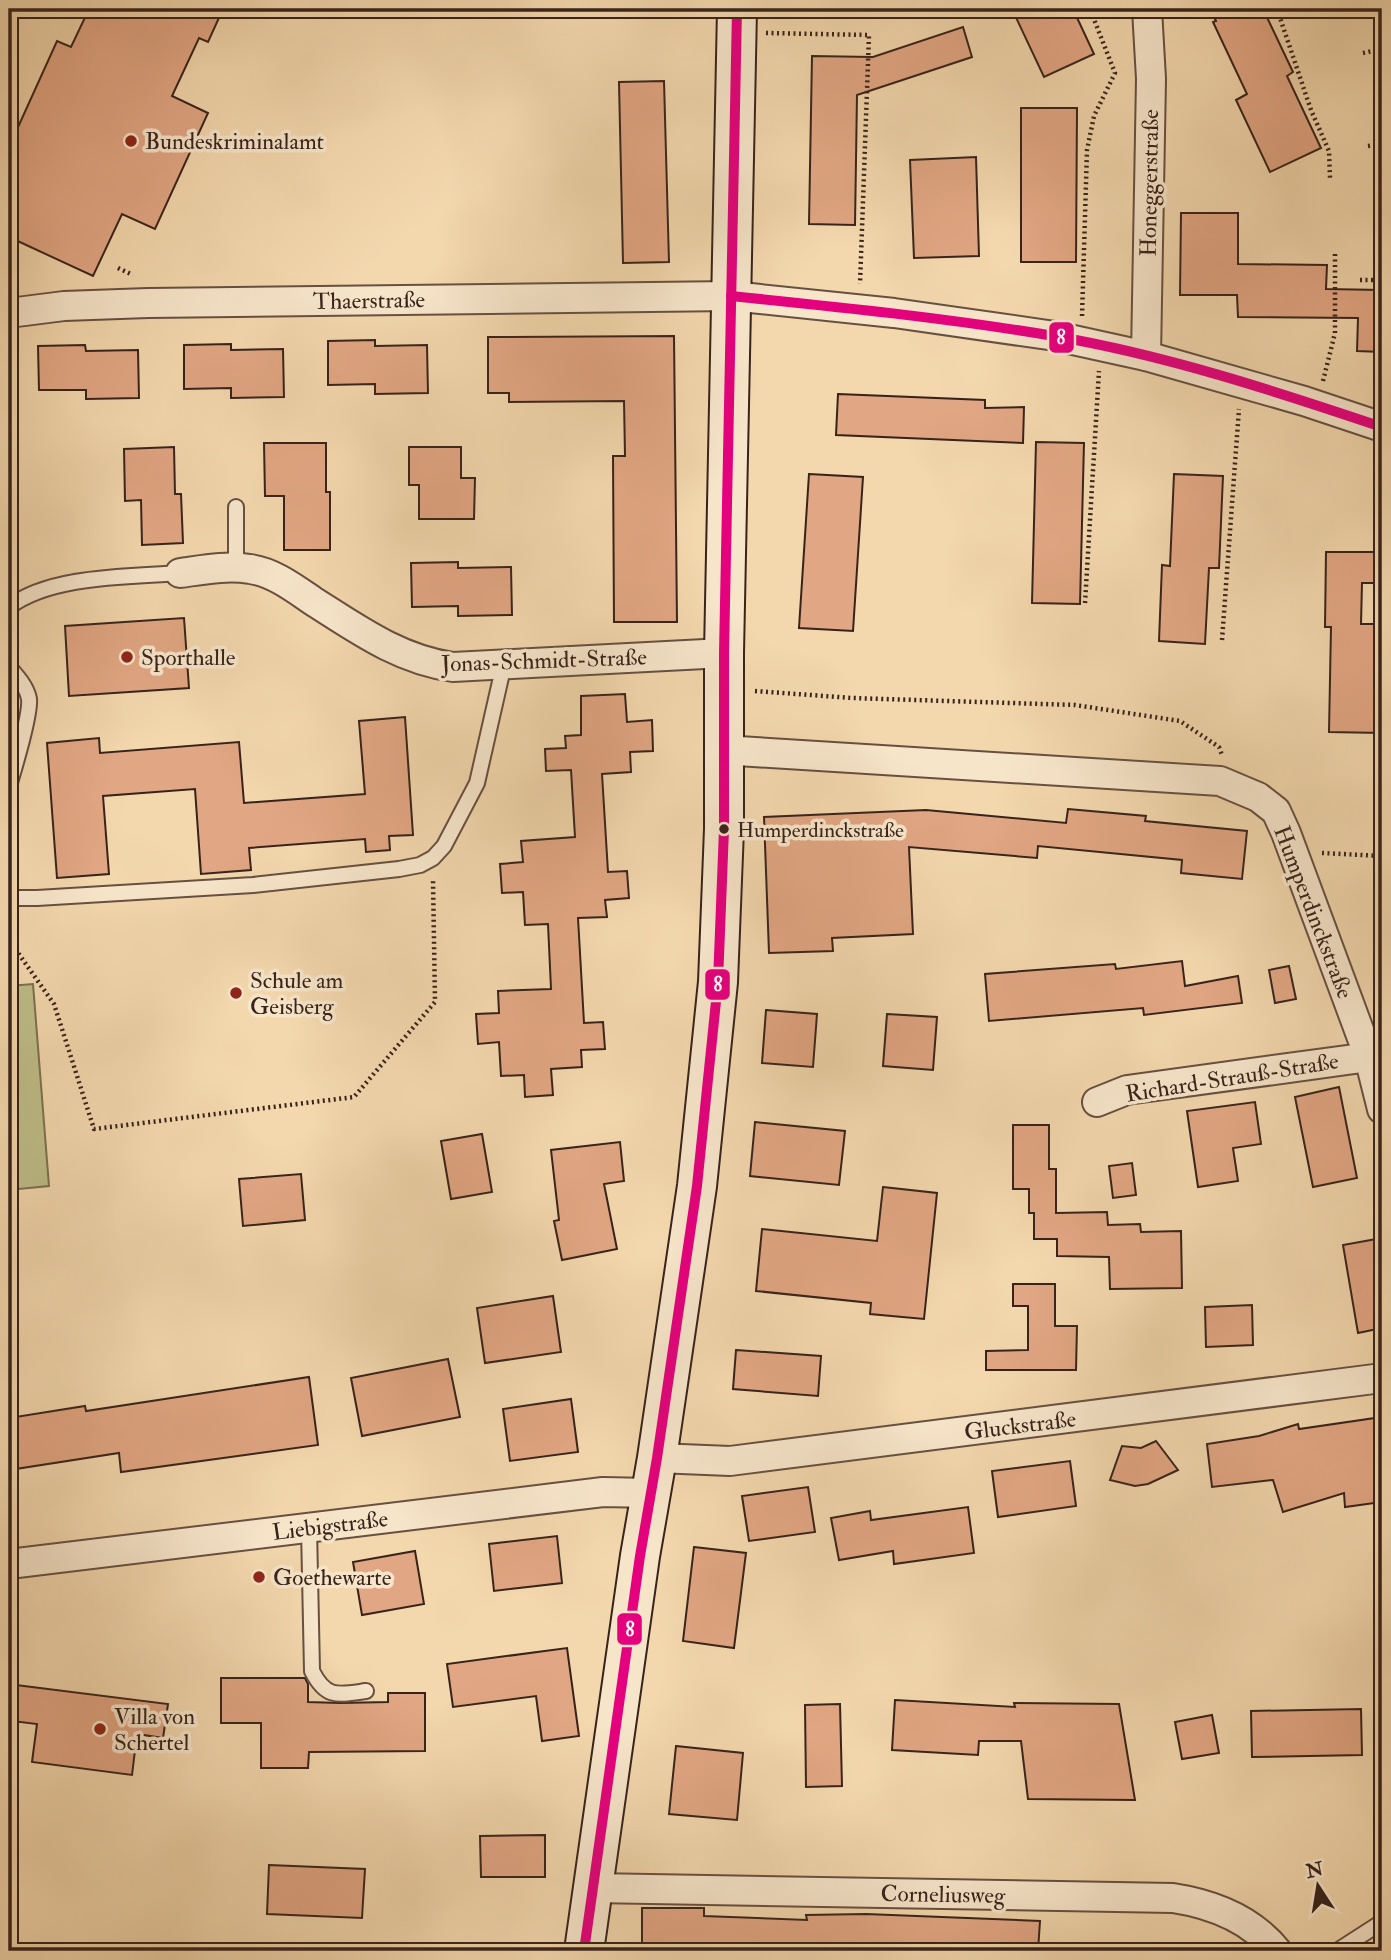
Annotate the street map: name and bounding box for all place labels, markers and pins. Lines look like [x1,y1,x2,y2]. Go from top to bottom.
place label: Bundeskriminalamt [145,127,324,156]
marker: Bundeskriminalamt [123,133,139,149]
place label: Sporthalle [141,643,236,673]
marker: Sporthalle [119,649,135,665]
place label: Humperdinckstraße [737,817,904,844]
marker: Humperdinckstraße [717,822,731,836]
place label: Schule am Geisberg [250,966,344,1021]
marker: Schule am Geisberg [228,985,244,1001]
place label: Goethewarte [273,1563,392,1592]
marker: Goethewarte [251,1569,267,1585]
place label: Villa von Schertel [114,1702,195,1757]
marker: Villa von Schertel [92,1721,108,1737]

